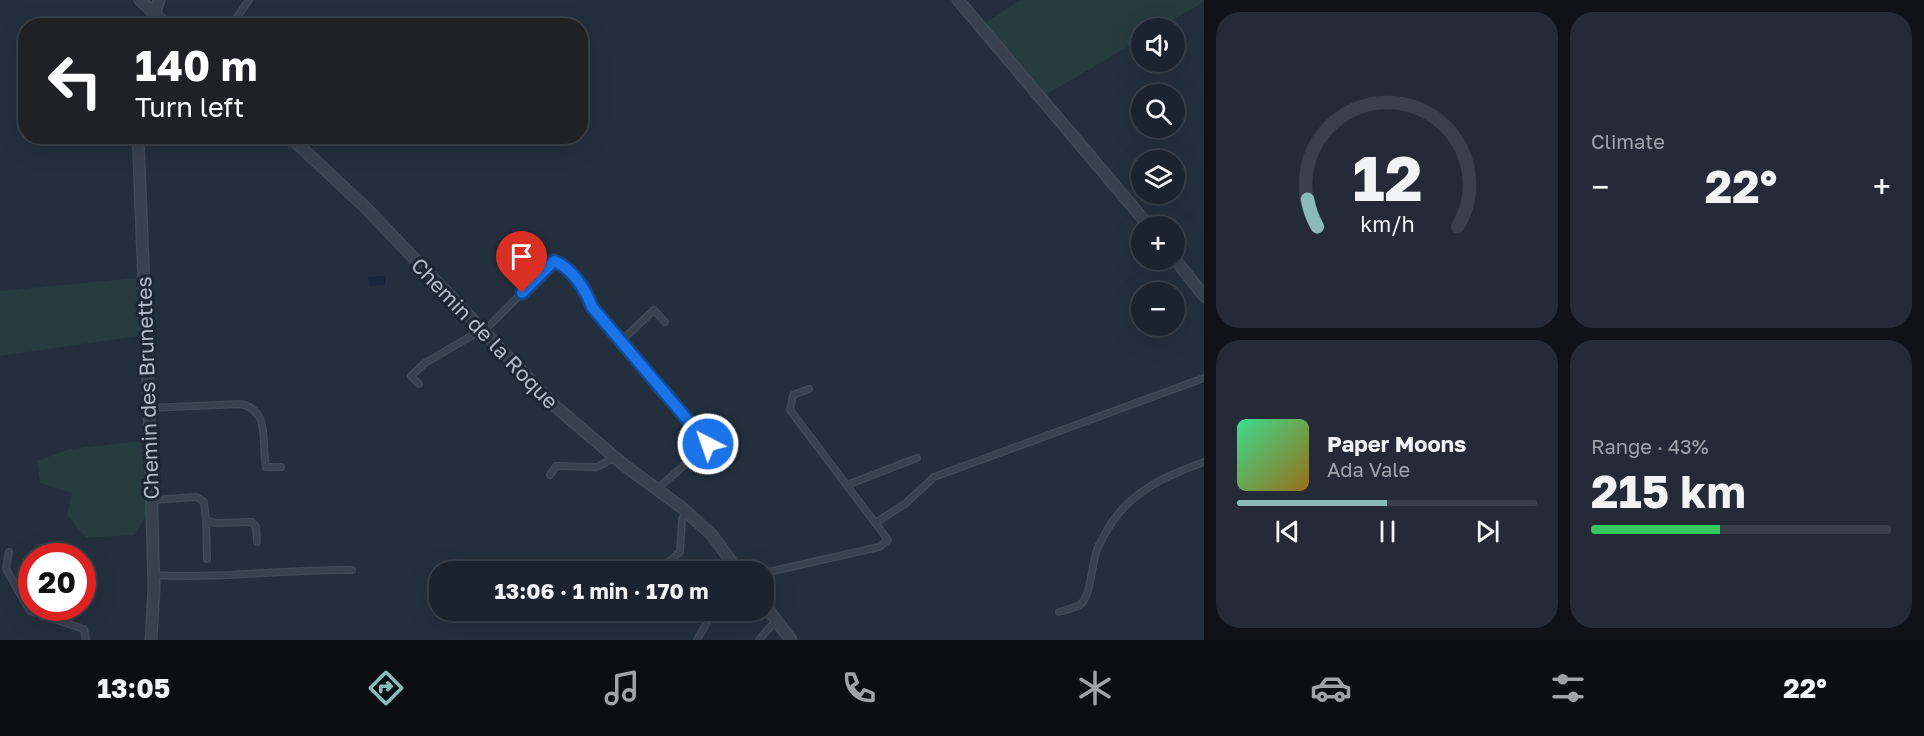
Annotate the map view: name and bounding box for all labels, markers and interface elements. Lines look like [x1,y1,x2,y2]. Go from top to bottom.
map controls [1131,18,1185,336]
button: sound [1131,18,1185,72]
text: 140 m [135,40,257,90]
icon: left [36,42,114,120]
button: search [1131,84,1185,138]
text: Turn left [135,91,244,123]
text: Climate [1591,129,1665,153]
text: 12 [1352,140,1422,215]
button: layers [1131,150,1185,204]
text: 22° [1705,159,1777,213]
text: − [1591,167,1609,206]
text: + [1873,167,1891,206]
text: km/h [1360,211,1414,237]
button: + [1131,216,1185,270]
pin [496,231,547,293]
icon: arrive [505,240,538,273]
street label: Chemin de la Roque [406,252,564,414]
street label: Chemin des Brunettes [130,276,164,500]
button: − [1131,282,1185,336]
position arrow [676,412,740,476]
text: Paper Moons [1327,430,1466,457]
text: Range · 43% [1591,434,1709,458]
text: Ada Vale [1327,457,1410,481]
text: 215 km [1591,464,1746,518]
icon: previous [1271,515,1304,548]
icon: pause [1371,515,1404,548]
icon: next [1471,515,1504,548]
speed limit sign: 20 [18,543,96,621]
text: 13:06 · 1 min · 170 m [495,577,708,604]
icon: directions [365,667,407,709]
icon: music [601,667,643,709]
icon: phone [838,667,880,709]
icon: climate [1074,667,1116,709]
icon: car [1310,667,1352,709]
icon: filters [1547,667,1589,709]
text: 13:05 [97,672,170,704]
text: 22° [1783,672,1827,704]

